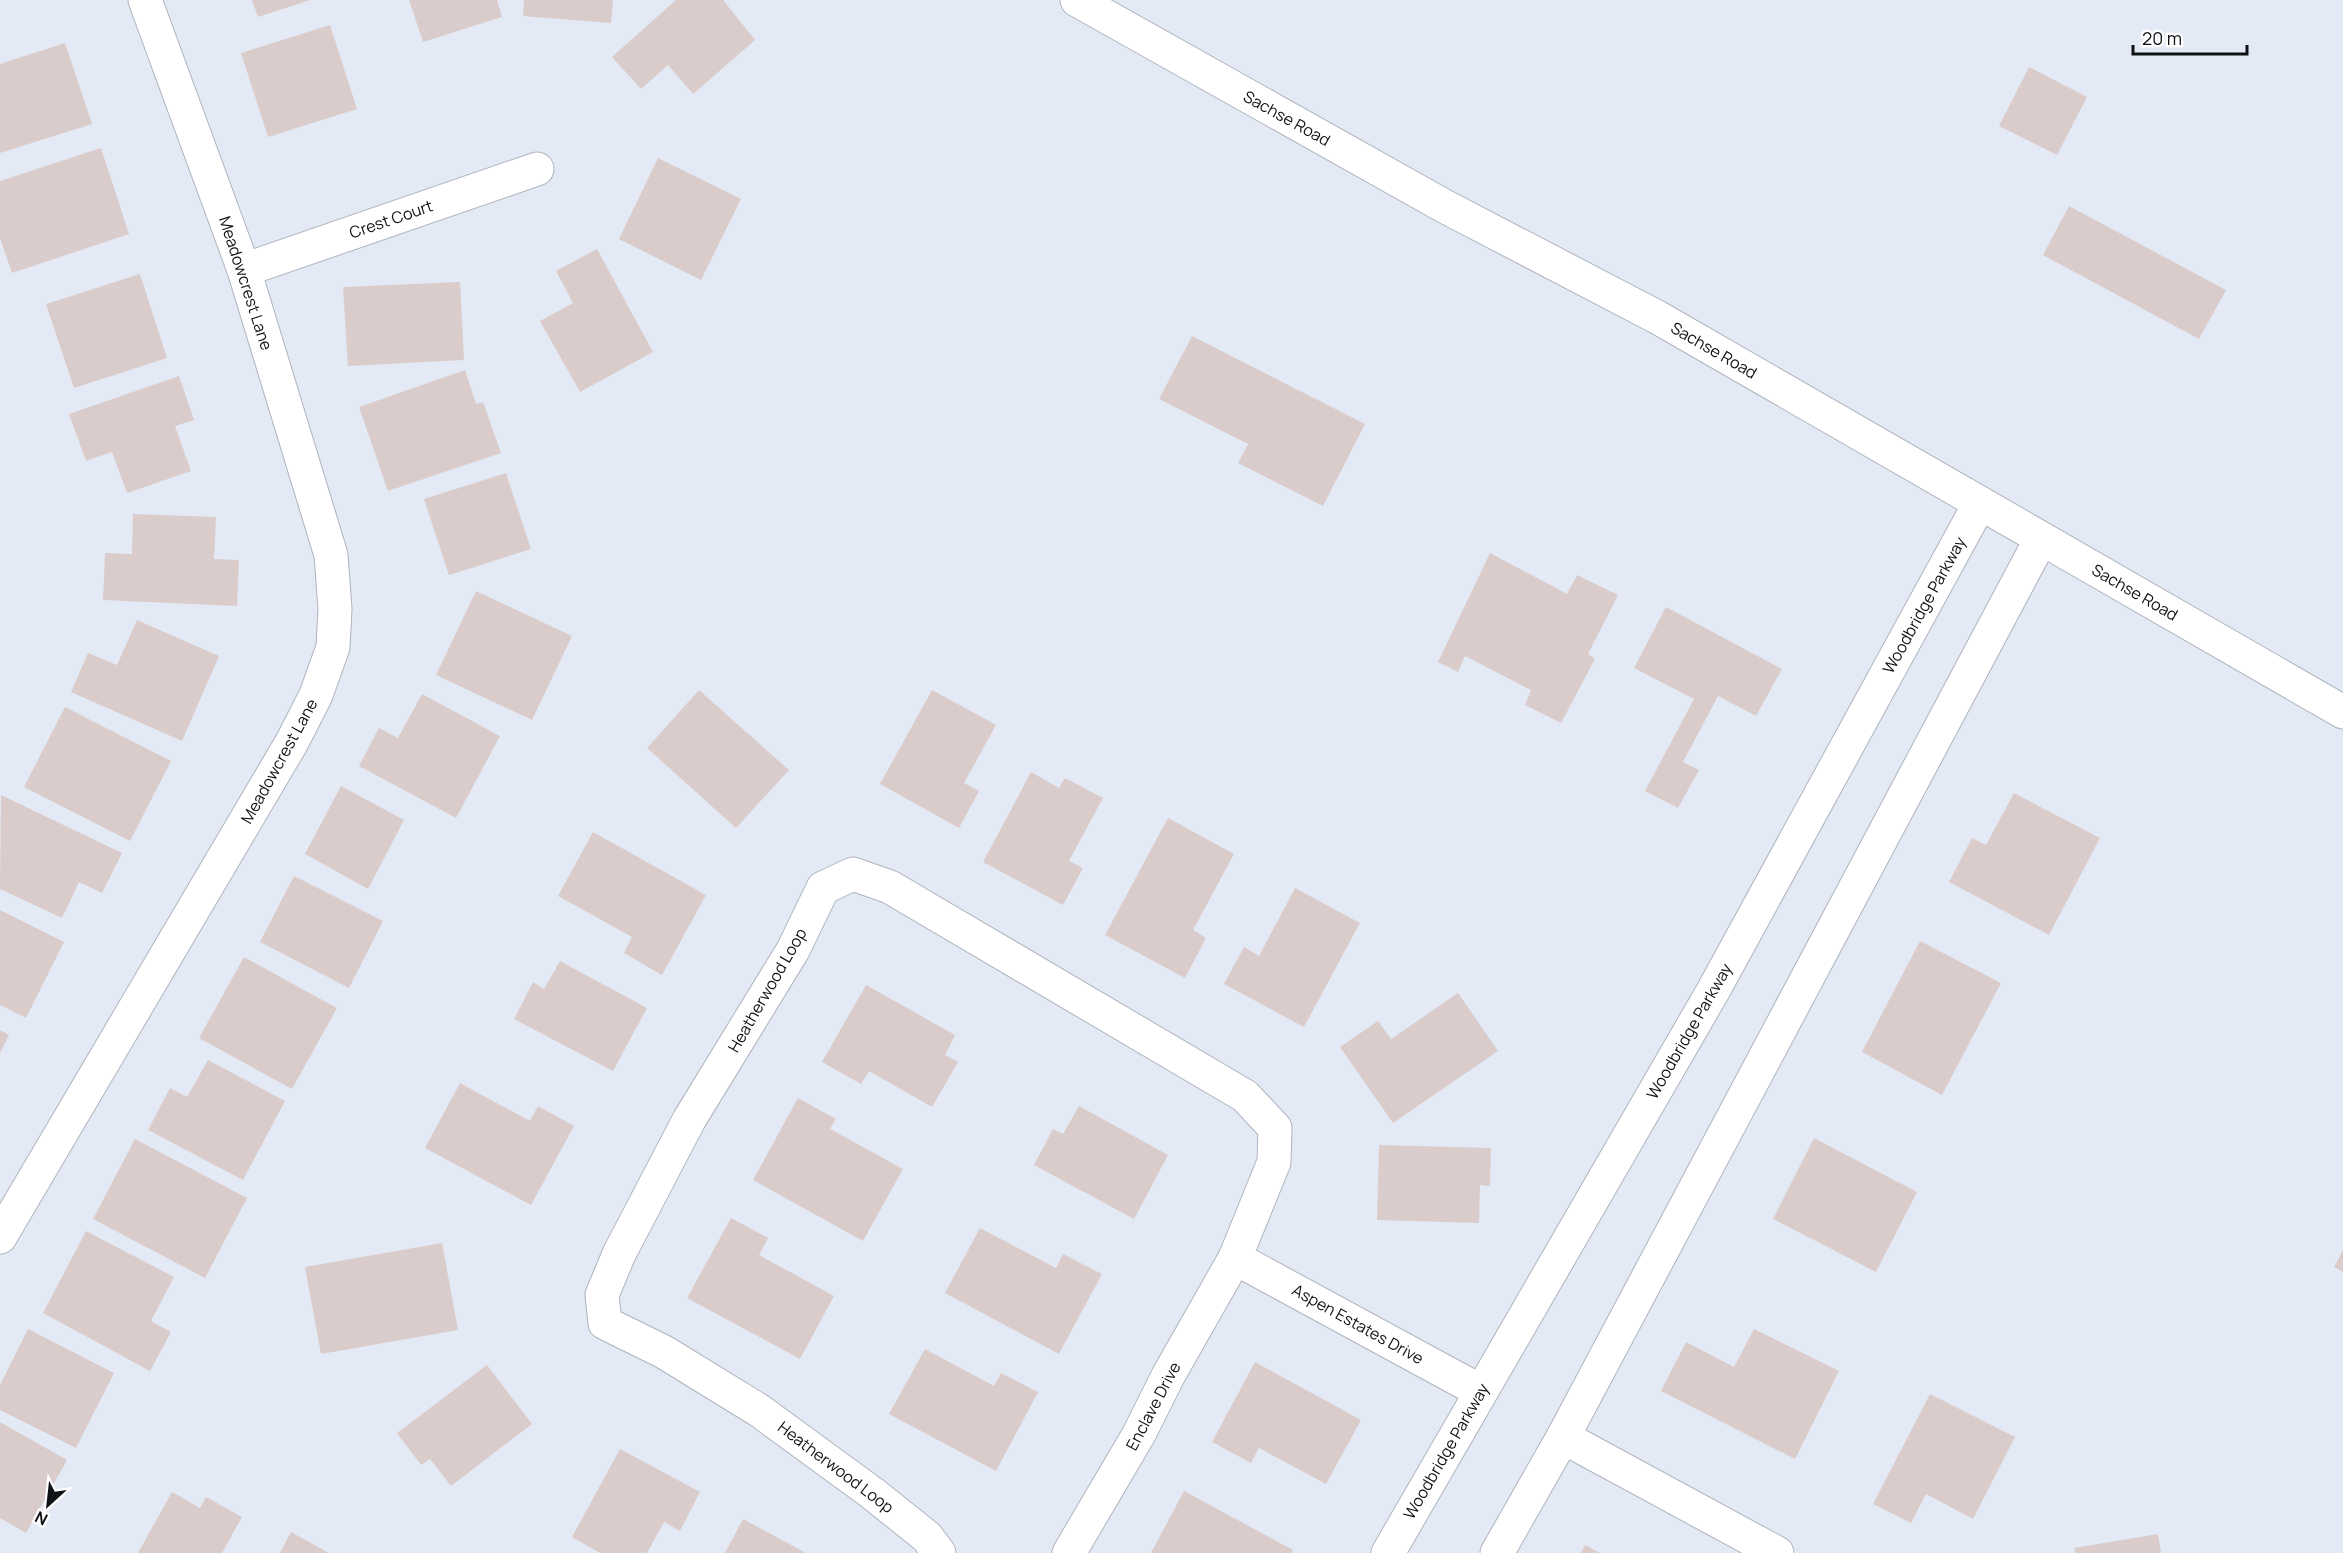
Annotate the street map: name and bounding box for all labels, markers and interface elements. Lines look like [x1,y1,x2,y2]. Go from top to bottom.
scale bar [2133,18,2247,56]
text: 20 m [2142,26,2182,50]
street label: Sachse Road [1240,85,1334,151]
street label: Crest Court [346,194,436,244]
street label: Meadowcrest Lane [214,213,278,353]
street label: Sachse Road [1667,316,1761,384]
street label: Woodbridge Parkway [1877,532,1971,677]
street label: Sachse Road [2088,558,2182,626]
street label: Meadowcrest Lane [235,695,323,827]
street label: Heatherwood Loop [722,924,812,1056]
street label: Woodbridge Parkway [1641,959,1737,1103]
street label: Aspen Estates Drive [1288,1279,1428,1369]
street label: Enclave Drive [1120,1358,1186,1454]
street label: Woodbridge Parkway [1398,1379,1494,1523]
street label: Heatherwood Loop [773,1416,899,1518]
north arrow [18,1475,78,1535]
text: N [31,1506,51,1531]

